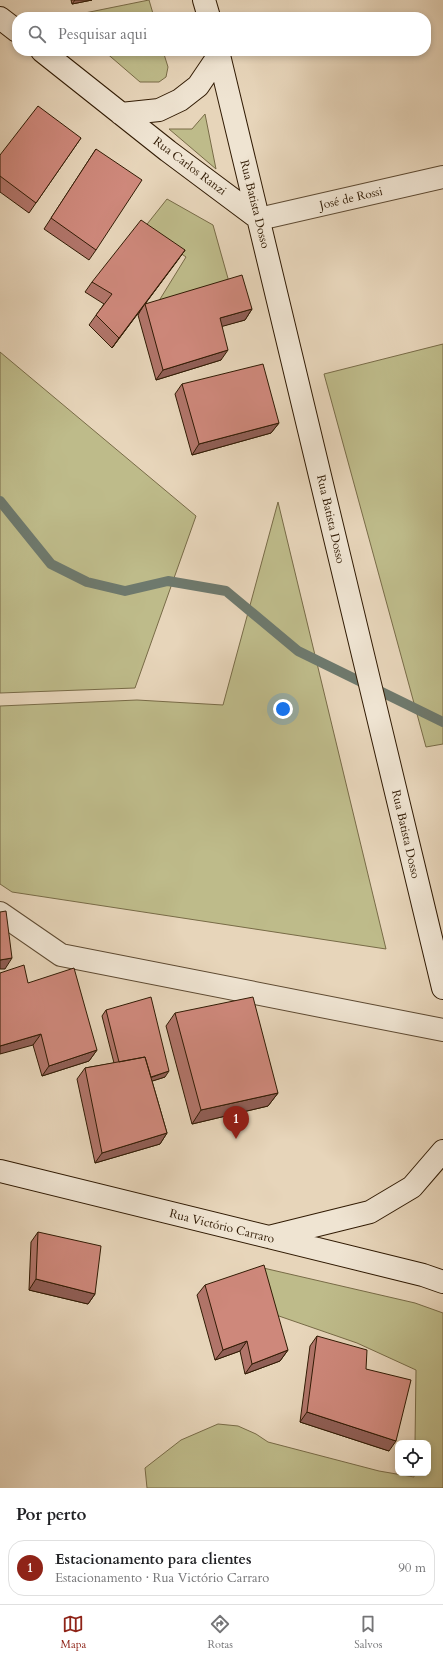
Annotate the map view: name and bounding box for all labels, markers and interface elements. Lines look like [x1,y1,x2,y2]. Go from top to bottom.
search box [12,12,431,56]
icon: search [26,23,48,45]
text: Pesquisar aqui [58,24,147,44]
street label: Rua Carlos Ranzi [150,133,230,199]
street label: Rua Batista Dosso [236,158,274,250]
street label: José de Rossi [316,183,385,213]
street label: Rua Batista Dosso [313,473,349,566]
your location [273,699,293,719]
street label: Rua Batista Dosso [388,788,424,881]
pin: 1 [223,1106,249,1139]
street label: Rua Victório Carraro [168,1205,277,1247]
map controls [395,1440,431,1476]
button: locate [395,1440,431,1476]
text: Por perto [16,1503,86,1526]
text: Estacionamento para clientes [55,1549,252,1569]
text: 1 [27,1559,33,1577]
text: 90 m [398,1559,426,1577]
text: Estacionamento · Rua Victório Carraro [55,1569,269,1587]
tab: Mapa [61,1613,86,1652]
tab: Rotas [207,1613,233,1652]
tab: Salvos [354,1613,382,1652]

